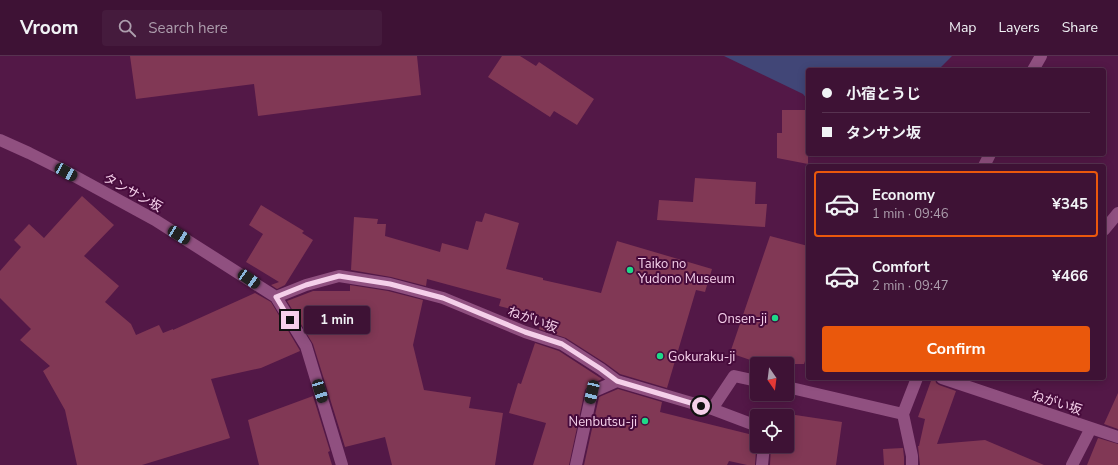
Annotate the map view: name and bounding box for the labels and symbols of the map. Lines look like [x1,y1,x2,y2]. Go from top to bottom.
car [53,161,79,183]
street label: タンサン坂 [100,169,165,217]
car [166,224,192,246]
place label: Taiko no Yudono Museum [637,255,735,288]
marker: Taiko no Yudono Museum [625,265,635,275]
car [236,267,262,291]
street label: ねがい坂 [505,303,560,337]
callout: 1 min [304,306,370,334]
place label: Onsen-ji [717,310,767,328]
route end [281,311,299,329]
marker: Onsen-ji [770,313,780,323]
place label: Gokuraku-ji [668,348,735,366]
marker: Gokuraku-ji [655,351,665,361]
north arrow [750,357,794,401]
car [311,378,329,404]
car [583,379,601,405]
street label: ねがい坂 [1029,386,1084,420]
route start [692,397,710,415]
place label: Nenbutsu-ji [569,413,637,431]
marker: Nenbutsu-ji [640,416,650,426]

